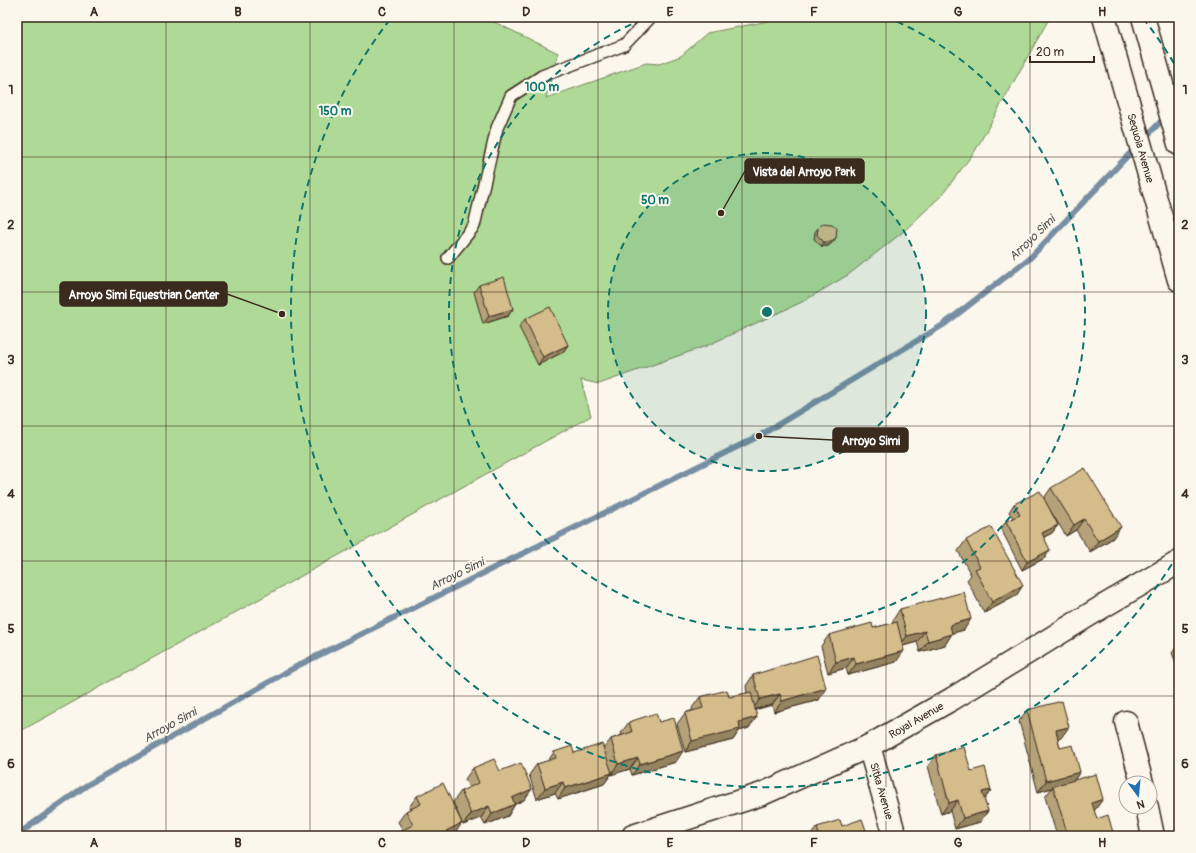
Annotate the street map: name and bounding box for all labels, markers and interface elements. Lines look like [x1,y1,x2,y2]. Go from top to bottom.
text: A [90,4,99,20]
text: B [234,4,242,20]
text: C [378,4,386,20]
text: D [522,4,530,20]
text: E [667,4,674,20]
text: F [810,4,818,20]
text: G [954,4,963,20]
text: H [1098,4,1106,20]
scale bar [1030,38,1094,64]
text: 20 m [1036,45,1065,60]
text: 100 m [525,80,560,95]
text: 1 [8,82,14,98]
text: 1 [1182,82,1188,98]
text: 150 m [319,104,352,119]
street label: Sequoia Avenue [1124,112,1157,185]
callout: Vista del Arroyo Park [745,159,864,183]
text: Vista del Arroyo Park [753,165,856,180]
text: 50 m [641,193,669,208]
water label: Arroyo Simi [1006,211,1060,264]
text: 2 [7,217,15,233]
text: 2 [1181,217,1189,233]
callout: Arroyo Simi Equestrian Center [60,282,227,306]
text: Arroyo Simi Equestrian Center [69,288,220,303]
centre of rings [760,305,774,319]
text: 3 [7,352,15,368]
text: 3 [1181,352,1189,368]
callout: Arroyo Simi [833,428,908,452]
text: Arroyo Simi [842,434,900,449]
text: 4 [7,486,15,502]
text: 4 [1181,486,1189,502]
water label: Arroyo Simi [428,554,488,594]
text: 5 [7,621,15,637]
text: 5 [1181,621,1189,637]
street label: Royal Avenue [887,699,946,741]
water label: Arroyo Simi [141,704,201,746]
text: 6 [7,756,15,772]
text: 6 [1181,756,1189,772]
street label: Sitka Avenue [867,761,896,822]
north arrow [1118,775,1158,815]
text: N [1135,797,1146,812]
text: A [90,835,99,851]
text: B [234,835,242,851]
text: C [378,835,386,851]
text: D [522,835,530,851]
text: E [667,835,674,851]
text: F [810,835,818,851]
text: G [954,835,963,851]
text: H [1098,835,1106,851]

